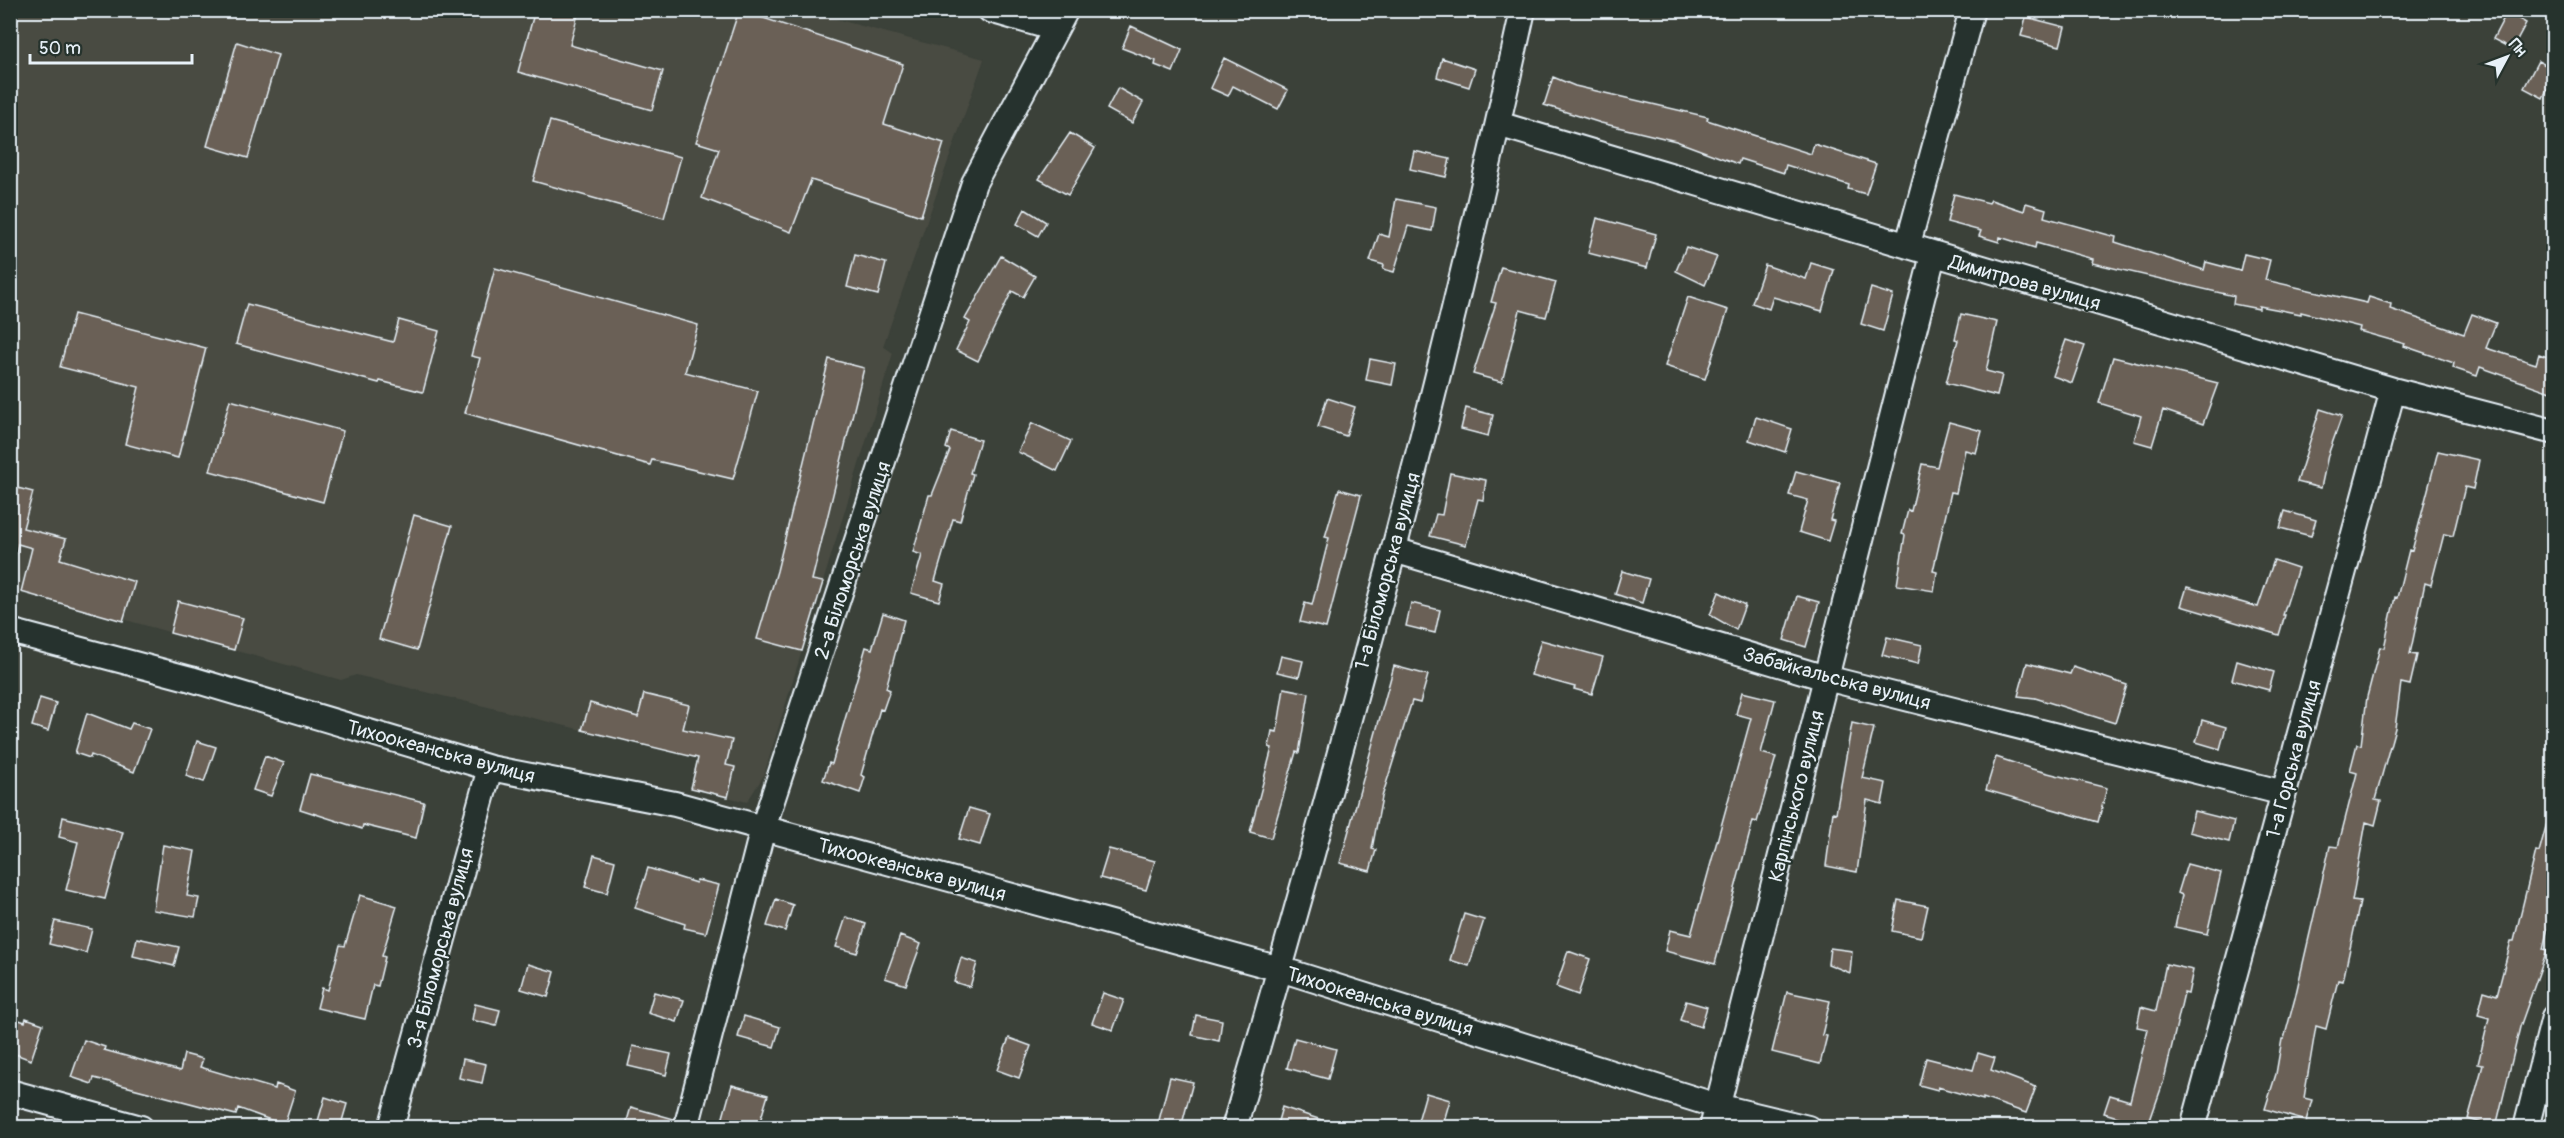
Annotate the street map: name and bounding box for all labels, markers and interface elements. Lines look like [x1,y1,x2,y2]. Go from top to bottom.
scale bar [30,27,192,65]
north arrow [2477,27,2537,87]
text: Пн [2504,35,2531,61]
text: 50 m [39,37,81,60]
street label: Димитрова вулиця [1945,249,2103,316]
street label: 2-а Біломорська вулиця [809,458,896,662]
street label: 1-а Біломорська вулиця [1349,470,1426,673]
street label: Забайкальська вулиця [1740,641,1934,716]
street label: 1-а Горська вулиця [2260,677,2327,841]
street label: Карпінського вулиця [1763,708,1830,885]
street label: Тихоокеанська вулиця [344,714,538,789]
street label: Тихоокеанська вулиця [815,832,1009,907]
street label: 3-я Біломорська вулиця [402,845,479,1051]
street label: Тихоокеанська вулиця [1283,961,1476,1042]

